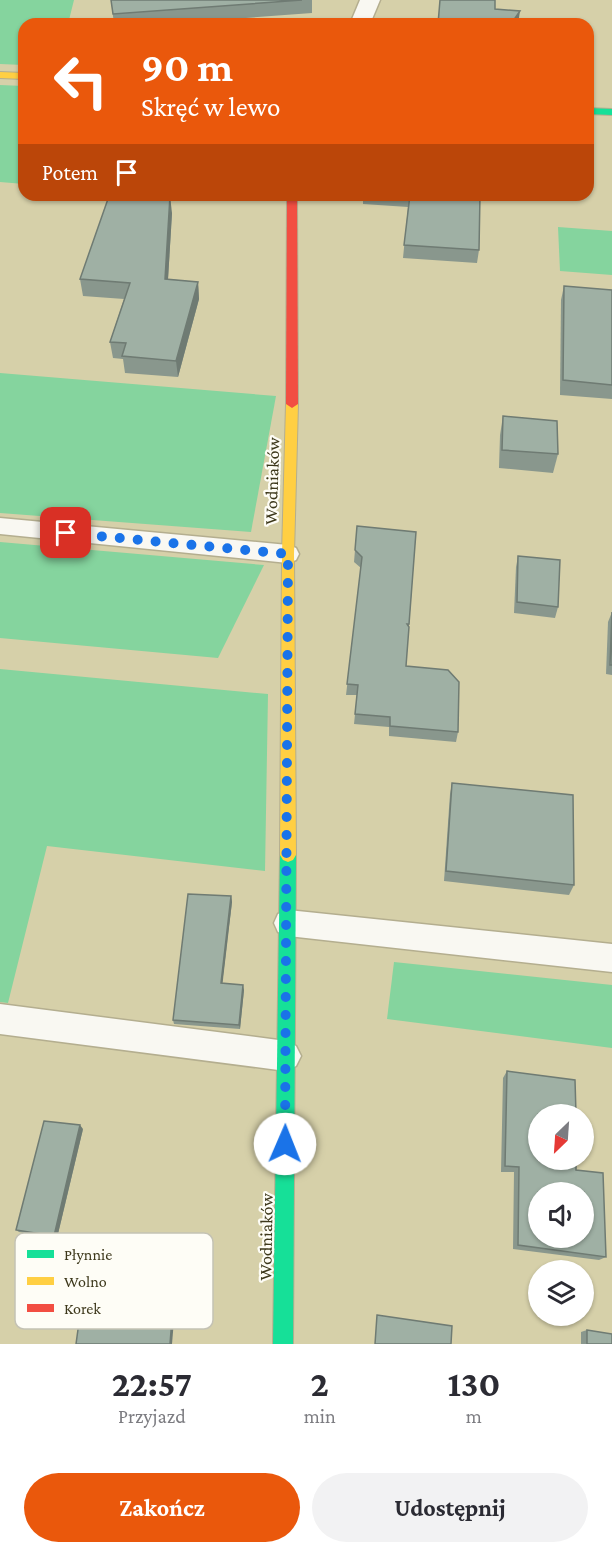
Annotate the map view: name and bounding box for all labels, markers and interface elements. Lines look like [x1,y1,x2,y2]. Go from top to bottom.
icon: left [42,42,120,120]
text: 90 m [141,43,233,90]
text: Skręć w lewo [141,92,281,122]
icon: arrive [110,156,143,189]
text: Potem [42,160,98,185]
street label: Wodniaków [260,436,284,525]
pin [40,507,91,558]
icon: arrive [49,516,82,549]
north arrow [528,1104,594,1170]
map controls [528,1104,594,1326]
position arrow [253,1112,317,1176]
button: sound [528,1182,594,1248]
street label: Wodniaków [255,1192,277,1281]
legend [15,1233,213,1329]
text: Płynnie [64,1246,112,1264]
button: layers [528,1260,594,1326]
text: Wolno [64,1273,107,1290]
text: Korek [64,1300,101,1317]
text: 22:57 [112,1364,192,1404]
text: 2 [311,1364,329,1404]
text: 130 [447,1364,500,1404]
text: Przyjazd [118,1405,186,1427]
text: min [304,1405,336,1427]
text: m [466,1405,482,1427]
button: Zakończ [24,1473,300,1542]
button: Udostępnij [312,1473,588,1542]

